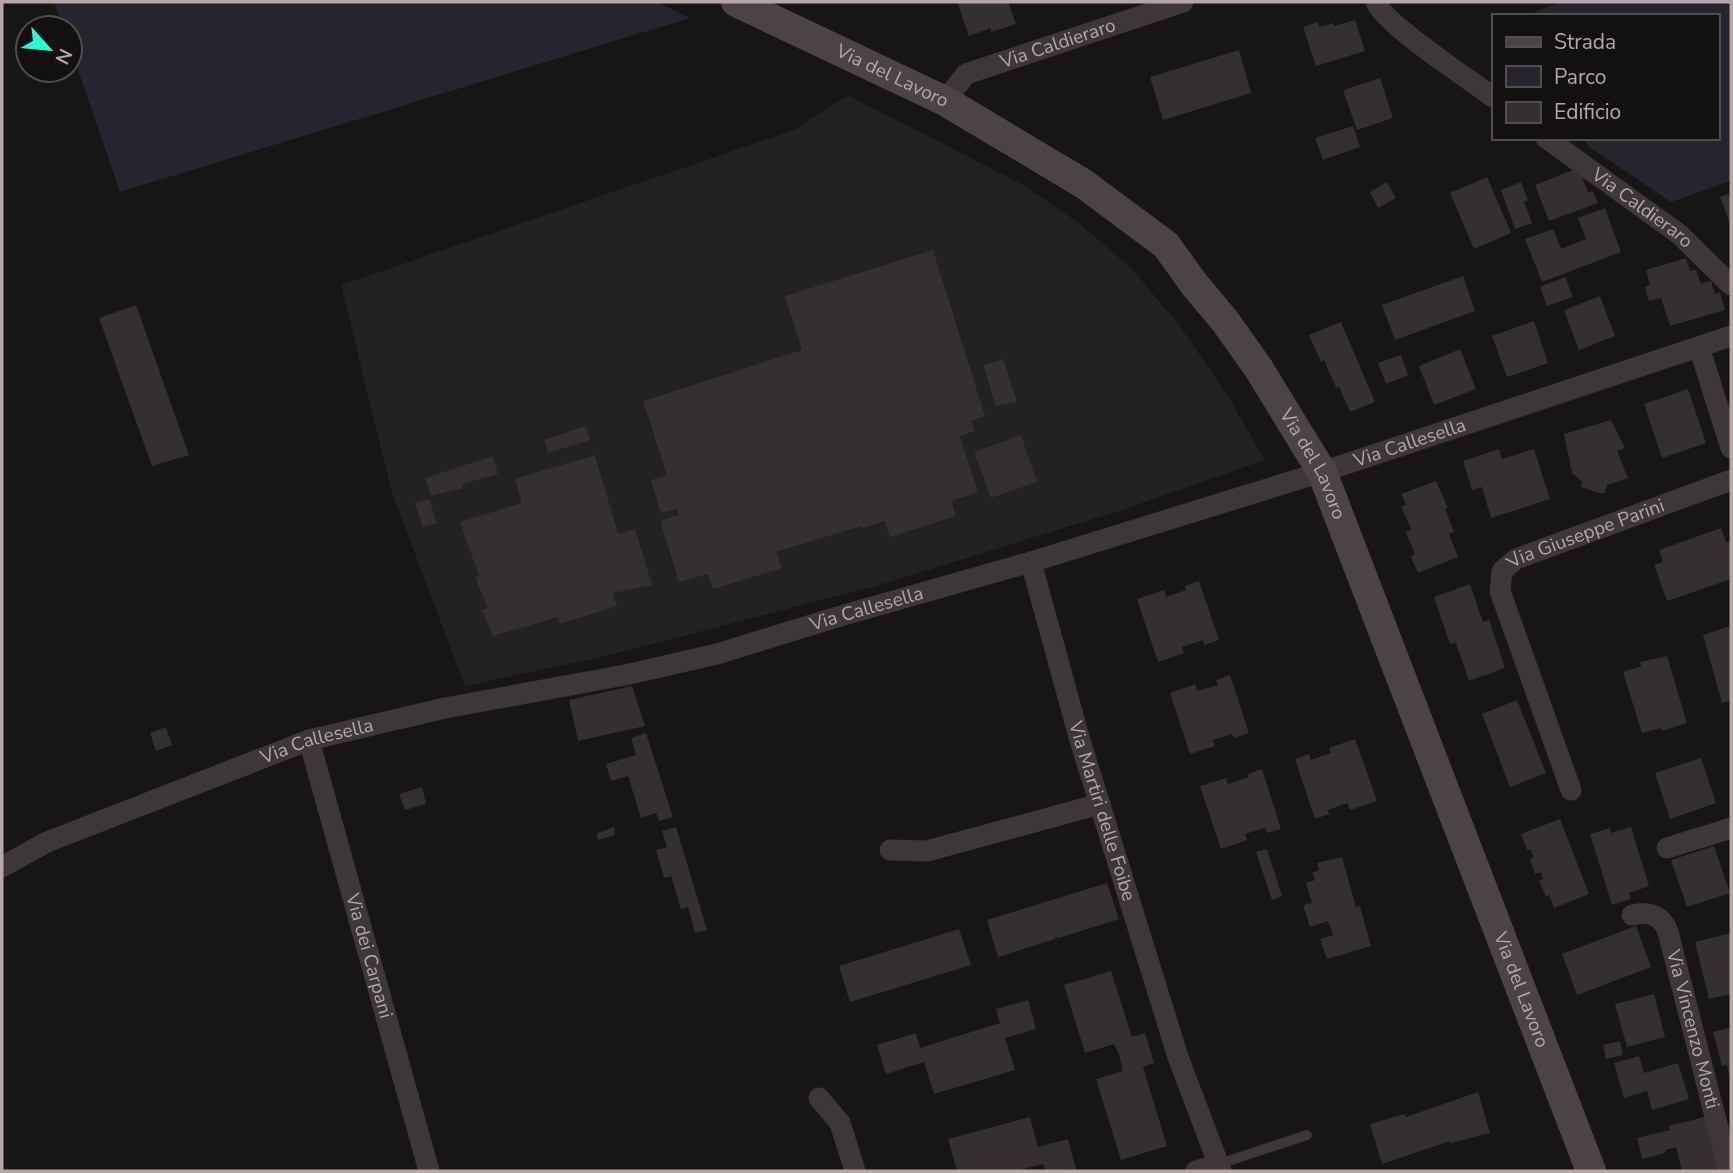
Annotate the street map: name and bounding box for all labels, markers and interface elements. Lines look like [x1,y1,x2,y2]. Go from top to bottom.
street label: Via Caldieraro [996,12,1119,75]
north arrow [14,14,84,84]
legend [1492,14,1719,140]
text: Strada [1554,28,1616,56]
street label: Via del Lavoro [831,38,953,114]
text: N [48,44,78,69]
text: Parco [1554,63,1607,91]
text: Edificio [1554,98,1621,126]
street label: Via Caldieraro [1585,161,1699,254]
street label: Via del Lavoro [1273,403,1352,523]
street label: Via Callesella [1349,412,1469,474]
street label: Via Giuseppe Parini [1500,493,1668,575]
street label: Via Callesella [806,580,926,638]
street label: Via Callesella [256,712,376,771]
street label: Via Martiri delle Foibe [1062,717,1142,904]
street label: Via dei Carpani [339,889,399,1021]
street label: Via del Lavoro [1487,927,1555,1051]
street label: Via Vincenzo Monti [1660,946,1726,1112]

